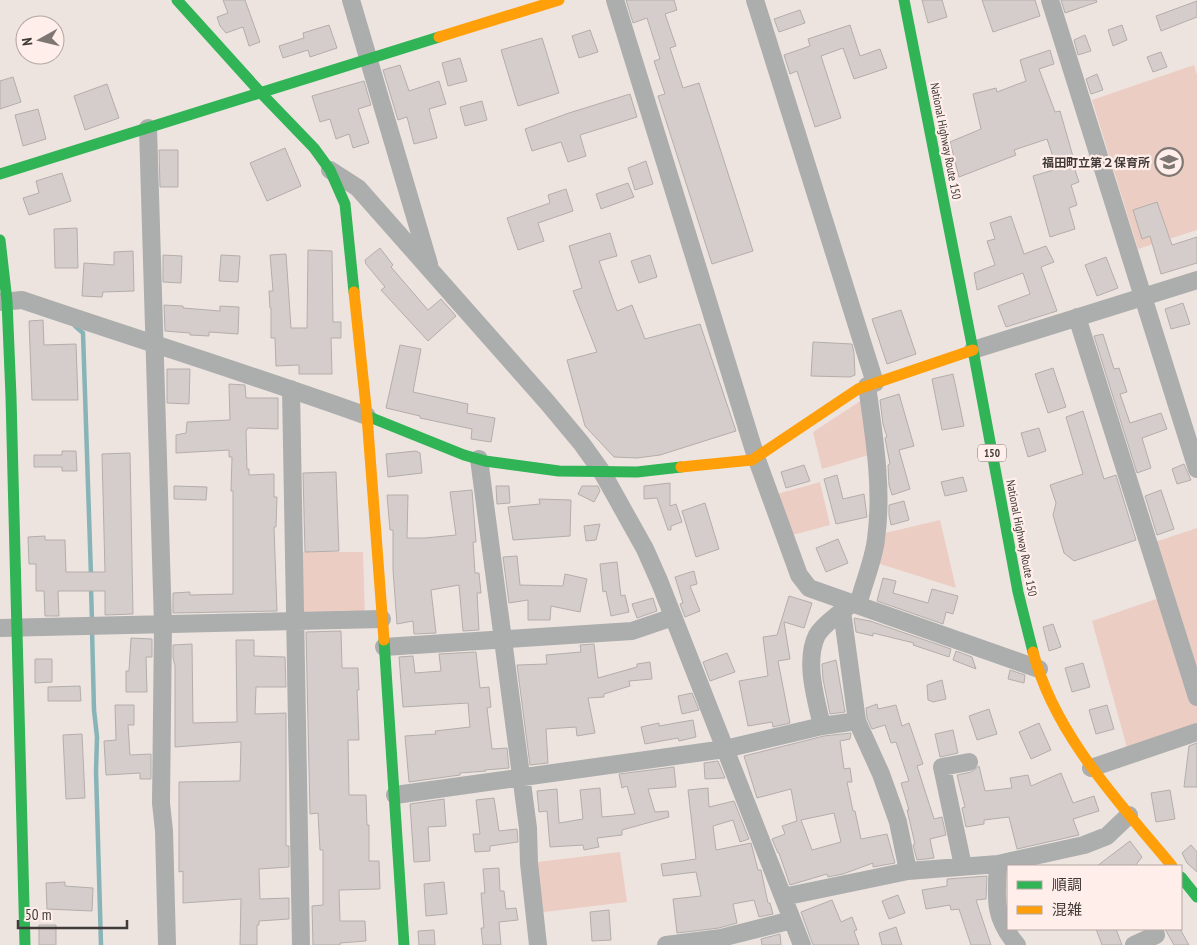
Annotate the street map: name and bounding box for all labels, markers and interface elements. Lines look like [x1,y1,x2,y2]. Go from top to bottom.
north arrow [15,15,65,65]
text: N [18,37,37,47]
street label: National Highway Route 150 [927,81,965,201]
school or university icon: 福田町立第２保育所 [1154,147,1184,177]
place label: 福田町立第２保育所 [1042,155,1150,170]
road number: 150 [978,444,1006,462]
street label: National Highway Route 150 [1003,478,1041,598]
legend [1007,865,1182,930]
text: 順調 [1052,875,1082,894]
scale bar [18,898,126,930]
text: 混雑 [1052,900,1082,919]
text: 50 m [25,905,51,924]

